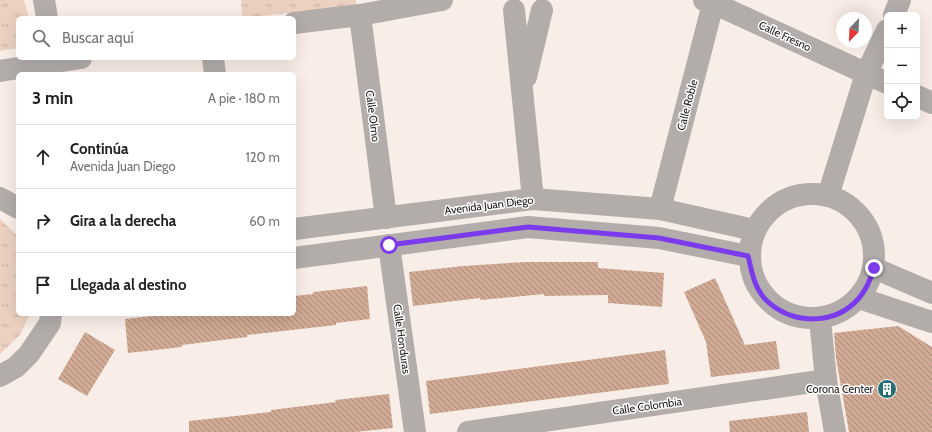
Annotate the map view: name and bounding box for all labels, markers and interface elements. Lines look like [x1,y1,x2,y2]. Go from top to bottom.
north arrow [836,12,872,48]
map controls [884,12,920,120]
button: + [884,12,920,48]
search box [16,16,296,60]
street label: Calle Fresno [757,18,813,54]
icon: search [30,27,52,49]
text: Buscar aquí [62,29,134,47]
button: − [884,48,920,84]
street label: Calle Roble [674,78,701,132]
button: locate [884,84,920,120]
text: 3 min [32,88,73,108]
street label: Calle Olmo [363,89,383,143]
text: A pie · 180 m [208,90,280,106]
text: Continúa [70,140,128,158]
icon: ahead [32,146,54,168]
text: 120 m [246,149,280,165]
text: Avenida Juan Diego [70,158,176,174]
street label: Avenida Juan Diego [444,193,534,217]
icon: right [32,210,54,232]
text: Gira a la derecha [70,212,176,230]
text: 60 m [249,213,280,229]
route start [380,236,398,254]
route end [865,259,883,277]
icon: arrive [32,274,54,296]
text: Llegada al destino [70,276,186,294]
street label: Calle Honduras [390,303,414,375]
building icon: Corona Center [876,378,898,400]
place label: Corona Center [806,382,874,396]
street label: Calle Colombia [611,394,683,418]

